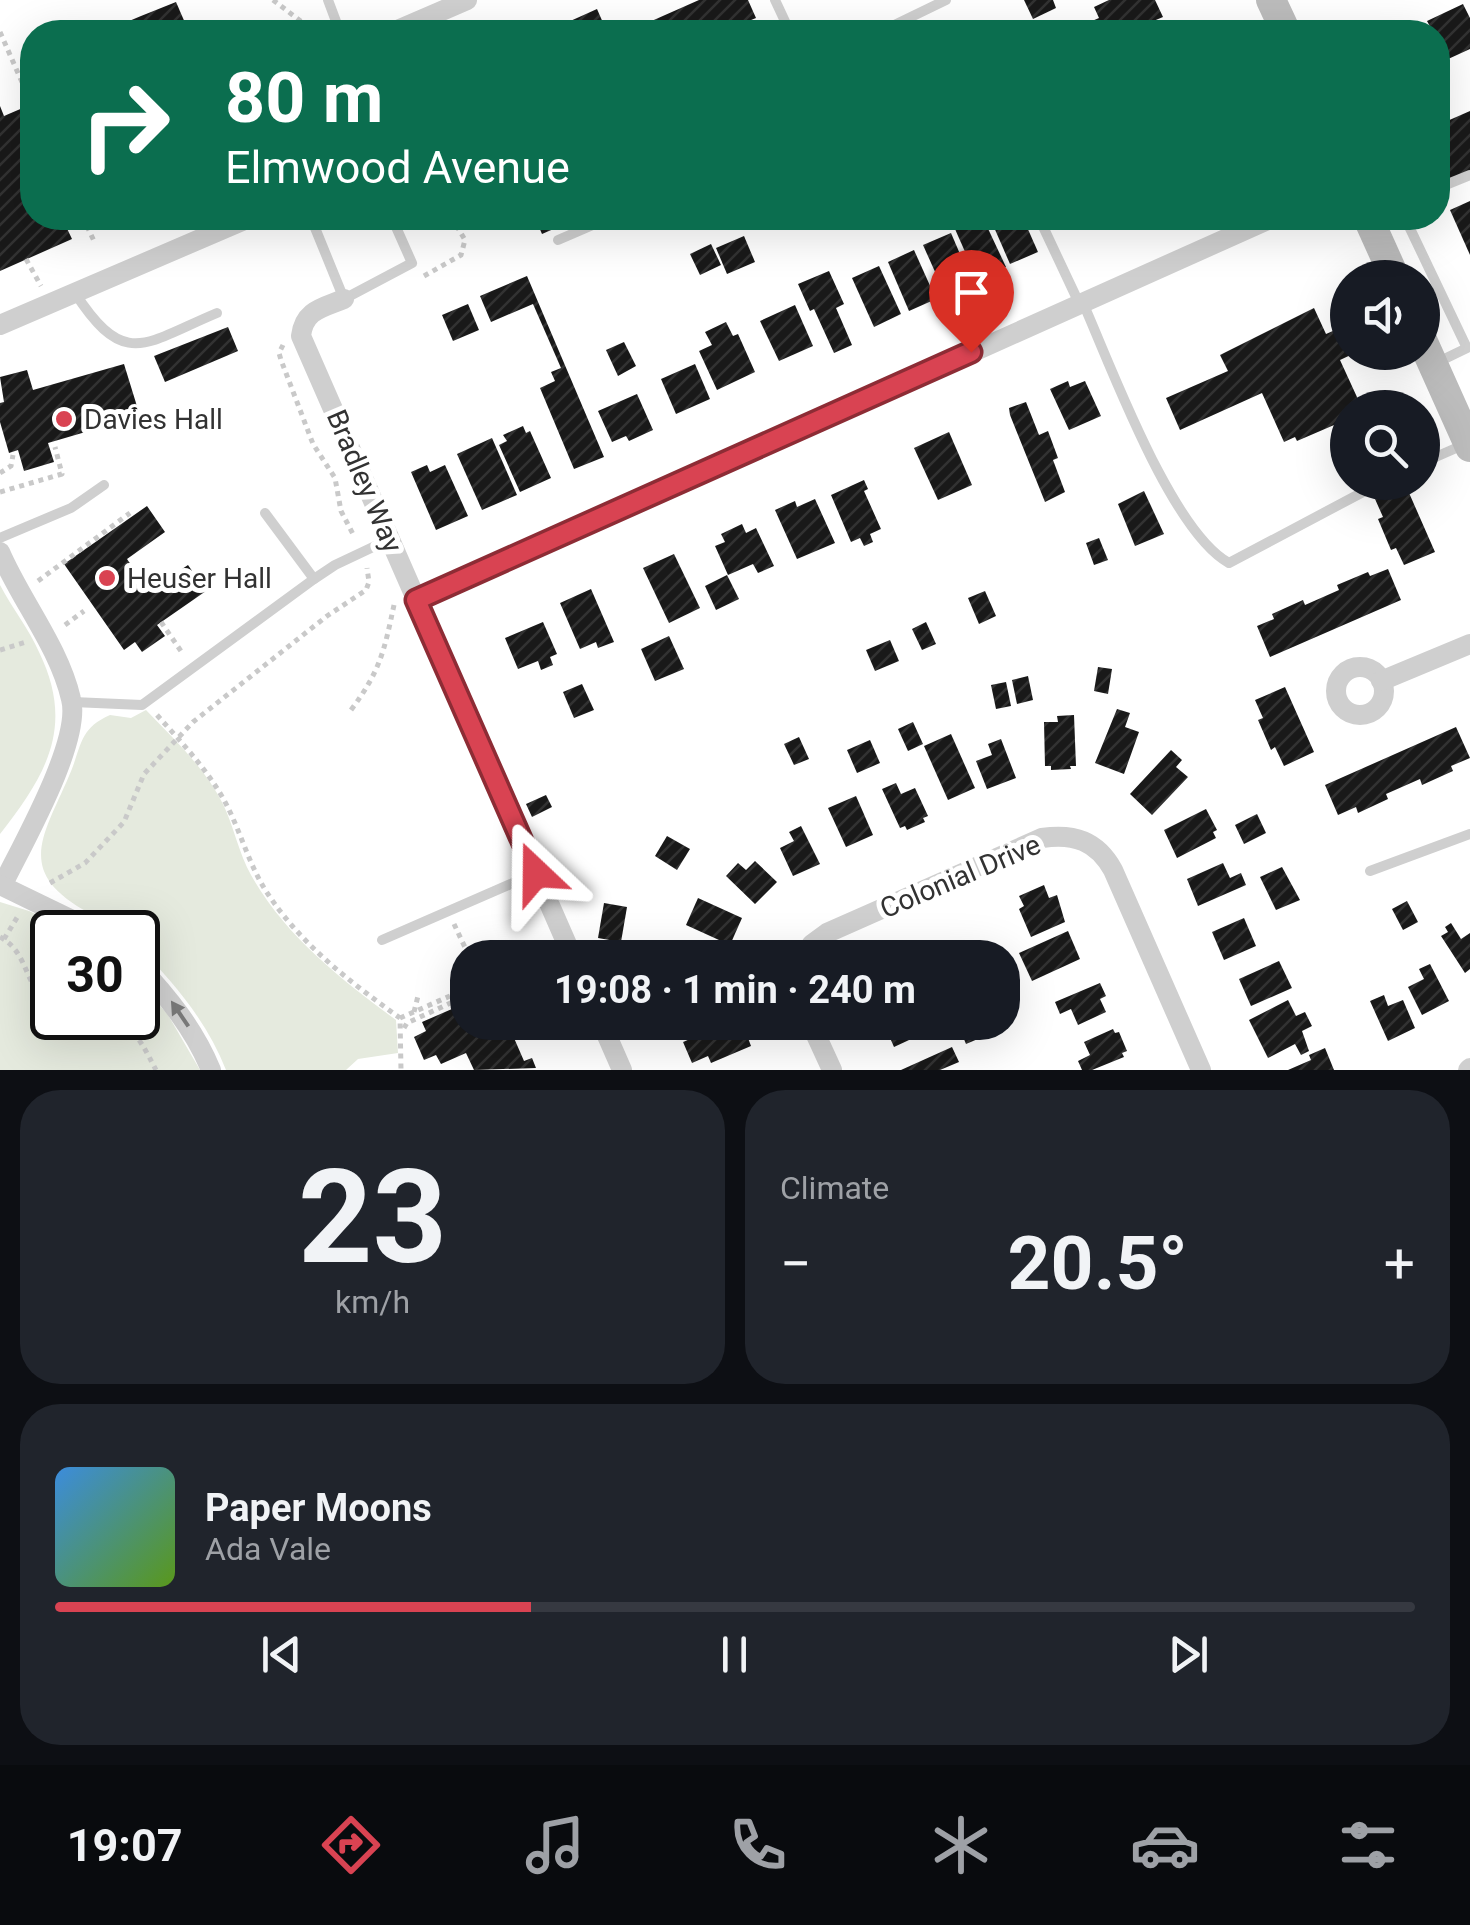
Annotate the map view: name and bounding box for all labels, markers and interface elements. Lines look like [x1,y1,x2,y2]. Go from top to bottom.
text: 80 m [225,57,383,139]
icon: right [60,60,190,190]
text: Elmwood Avenue [225,141,570,194]
pin [929,250,1014,353]
map controls [1330,260,1440,500]
button: sound [1330,260,1440,370]
icon: arrive [944,265,999,320]
button: search [1330,390,1440,500]
place label: Davies Hall [84,403,223,436]
street label: Bradley Way [320,405,409,557]
marker: Davies Hall [53,408,75,430]
place label: Heuser Hall [127,562,272,595]
marker: Heuser Hall [96,567,118,589]
position arrow [484,821,588,925]
street label: Colonial Drive [875,828,1045,925]
speed limit sign: 30 [30,910,160,1040]
text: 19:08 · 1 min · 240 m [554,968,916,1012]
one-way arrow [171,1000,189,1027]
text: 23 [298,1141,447,1294]
text: Climate [780,1169,889,1207]
text: 20.5° [1008,1219,1188,1307]
text: − [780,1232,811,1296]
text: + [1384,1232,1415,1296]
text: km/h [335,1283,410,1321]
text: Paper Moons [205,1486,432,1530]
text: Ada Vale [205,1530,331,1568]
icon: previous [254,1627,309,1682]
icon: pause [707,1627,762,1682]
icon: next [1161,1627,1216,1682]
icon: directions [316,1810,386,1880]
icon: music [520,1810,590,1880]
icon: phone [723,1810,793,1880]
icon: climate [926,1810,996,1880]
icon: car [1130,1810,1200,1880]
icon: filters [1333,1810,1403,1880]
text: 19:07 [67,1819,183,1872]

